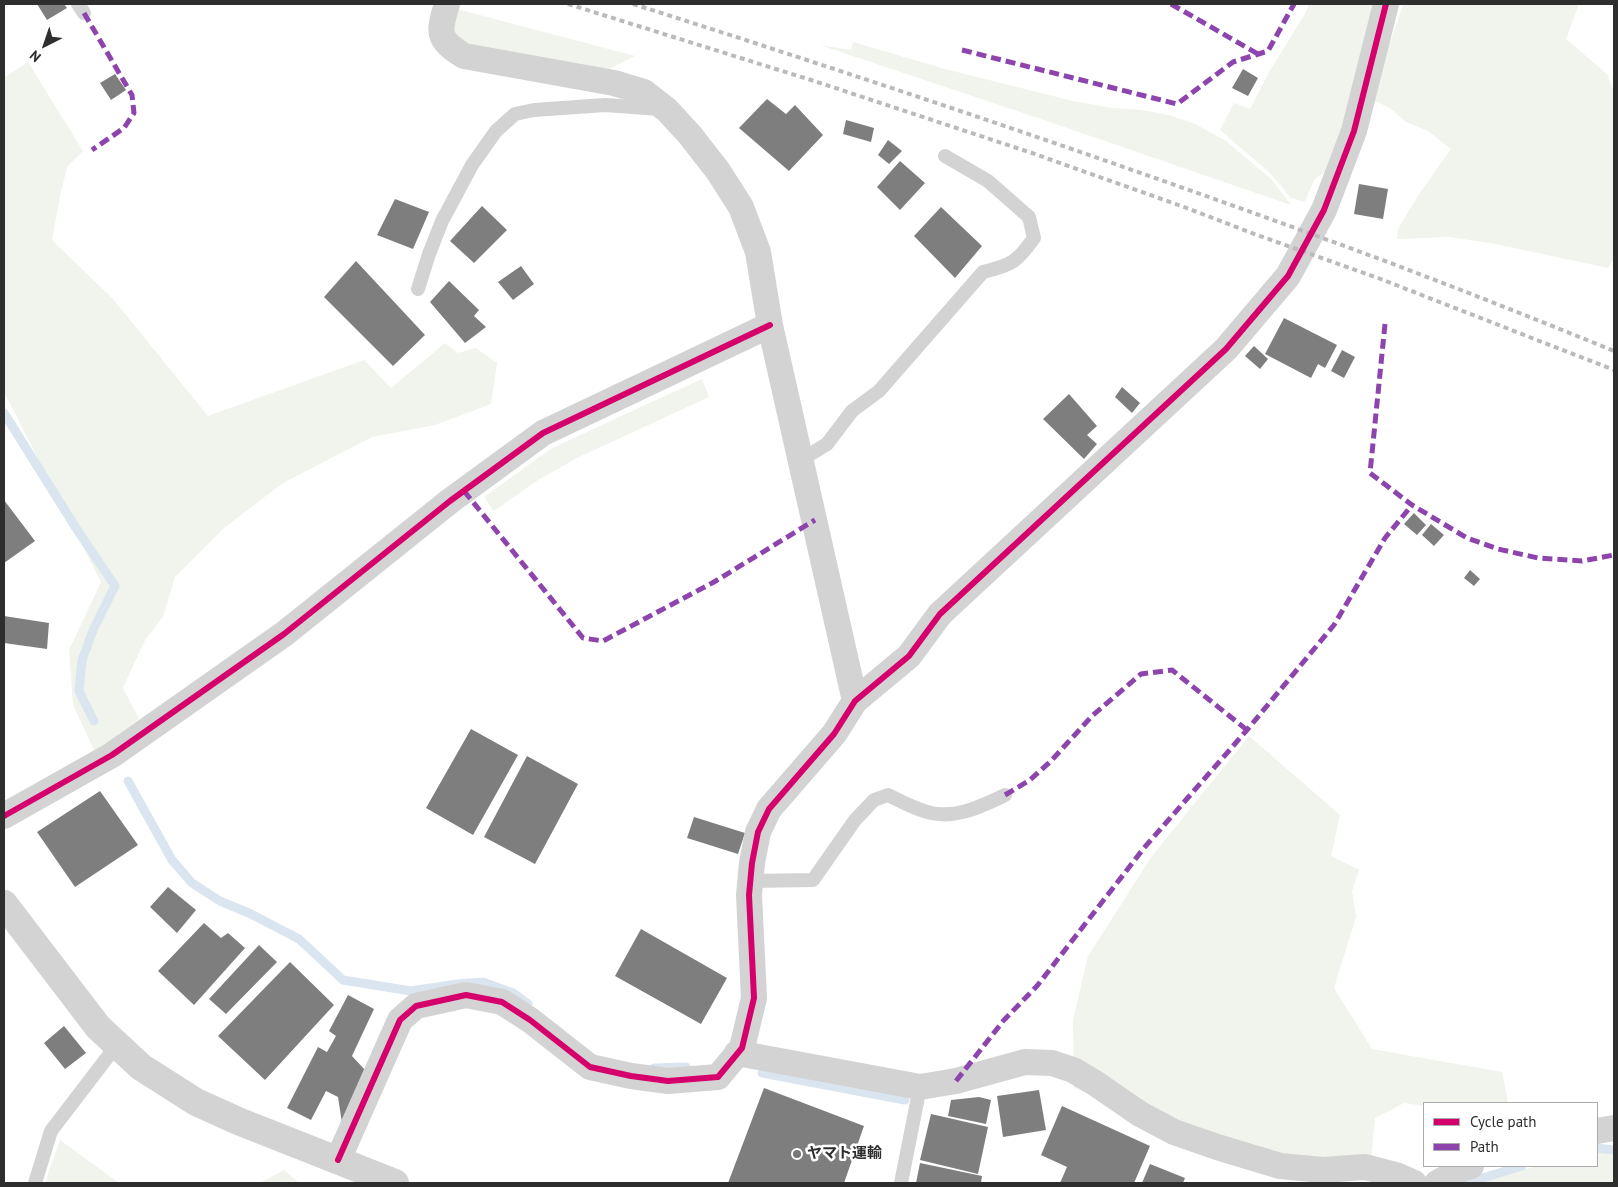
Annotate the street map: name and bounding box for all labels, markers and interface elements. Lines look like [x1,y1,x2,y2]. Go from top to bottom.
north arrow [20,20,70,70]
text: N [26,47,45,66]
legend [1423,1102,1598,1167]
text: Cycle path [1470,1112,1536,1131]
text: Path [1470,1137,1499,1156]
place label: ヤマト運輸 [807,1145,882,1163]
marker: ヤマト運輸 [791,1148,803,1160]

